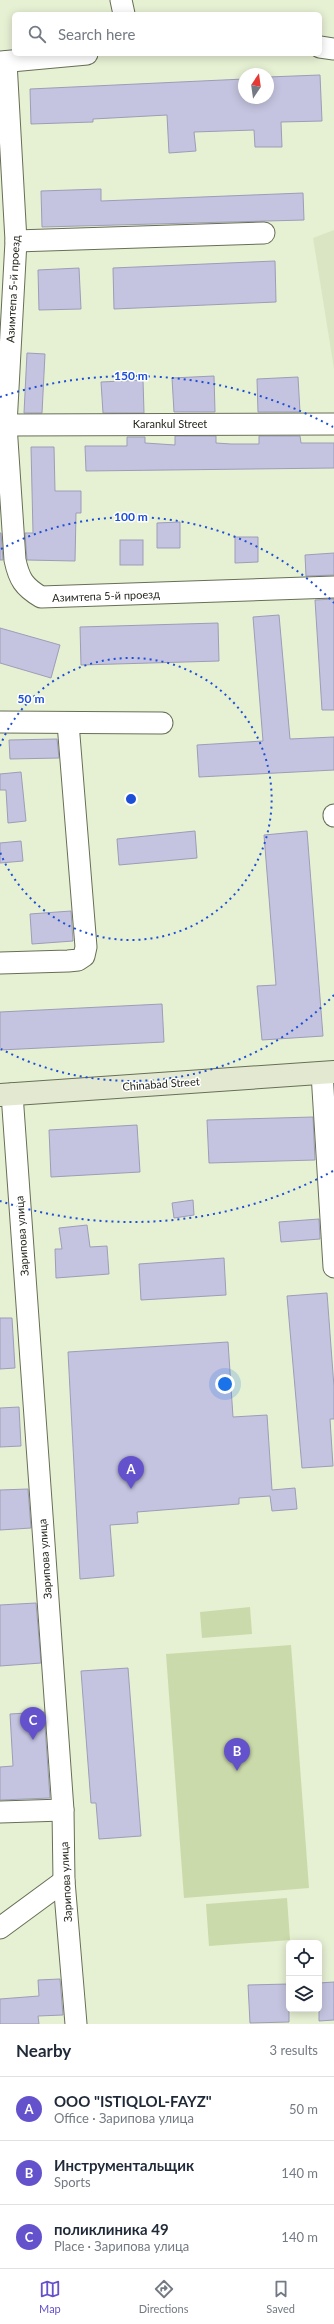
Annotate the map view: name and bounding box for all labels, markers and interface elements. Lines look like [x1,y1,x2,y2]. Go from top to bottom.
search box [12,12,322,56]
icon: search [26,23,48,45]
text: Search here [58,25,135,43]
north arrow [238,68,274,104]
street label: Азимтепа 5-й проезд [3,235,22,343]
text: 150 m [114,368,148,383]
street label: Karankul Street [133,417,207,430]
text: 100 m [114,509,148,524]
street label: Азимтепа 5-й проезд [52,587,160,604]
text: 50 m [18,691,44,706]
centre of rings [124,792,138,806]
street label: Chinabad Street [122,1074,200,1093]
street label: Зарипова улица [12,1195,31,1277]
your location [215,1374,235,1394]
pin: A [118,1456,144,1489]
street label: Зарипова улица [35,1518,54,1600]
pin: C [20,1707,46,1740]
pin: B [224,1738,250,1771]
street label: Зарипова улица [57,1842,74,1923]
map controls [286,1940,322,2012]
button: locate [286,1940,322,1976]
button: layers [286,1976,322,2012]
text: Nearby [16,2040,71,2061]
text: 3 results [270,2042,318,2058]
text: ООО "ISTIQLOL-FAYZ" [54,2092,212,2110]
text: A [24,2101,34,2117]
text: 50 m [289,2101,318,2117]
text: Office · Зарипова улица [54,2110,194,2126]
text: Инструментальщик [54,2156,194,2174]
text: B [25,2165,33,2181]
text: 140 m [281,2165,318,2181]
text: Sports [54,2174,91,2190]
text: поликлиника 49 [54,2220,169,2238]
text: C [25,2229,33,2245]
text: 140 m [281,2229,318,2245]
text: Place · Зарипова улица [54,2238,189,2254]
tab: Map [39,2278,61,2315]
tab: Directions [139,2278,188,2315]
tab: Saved [266,2278,295,2315]

